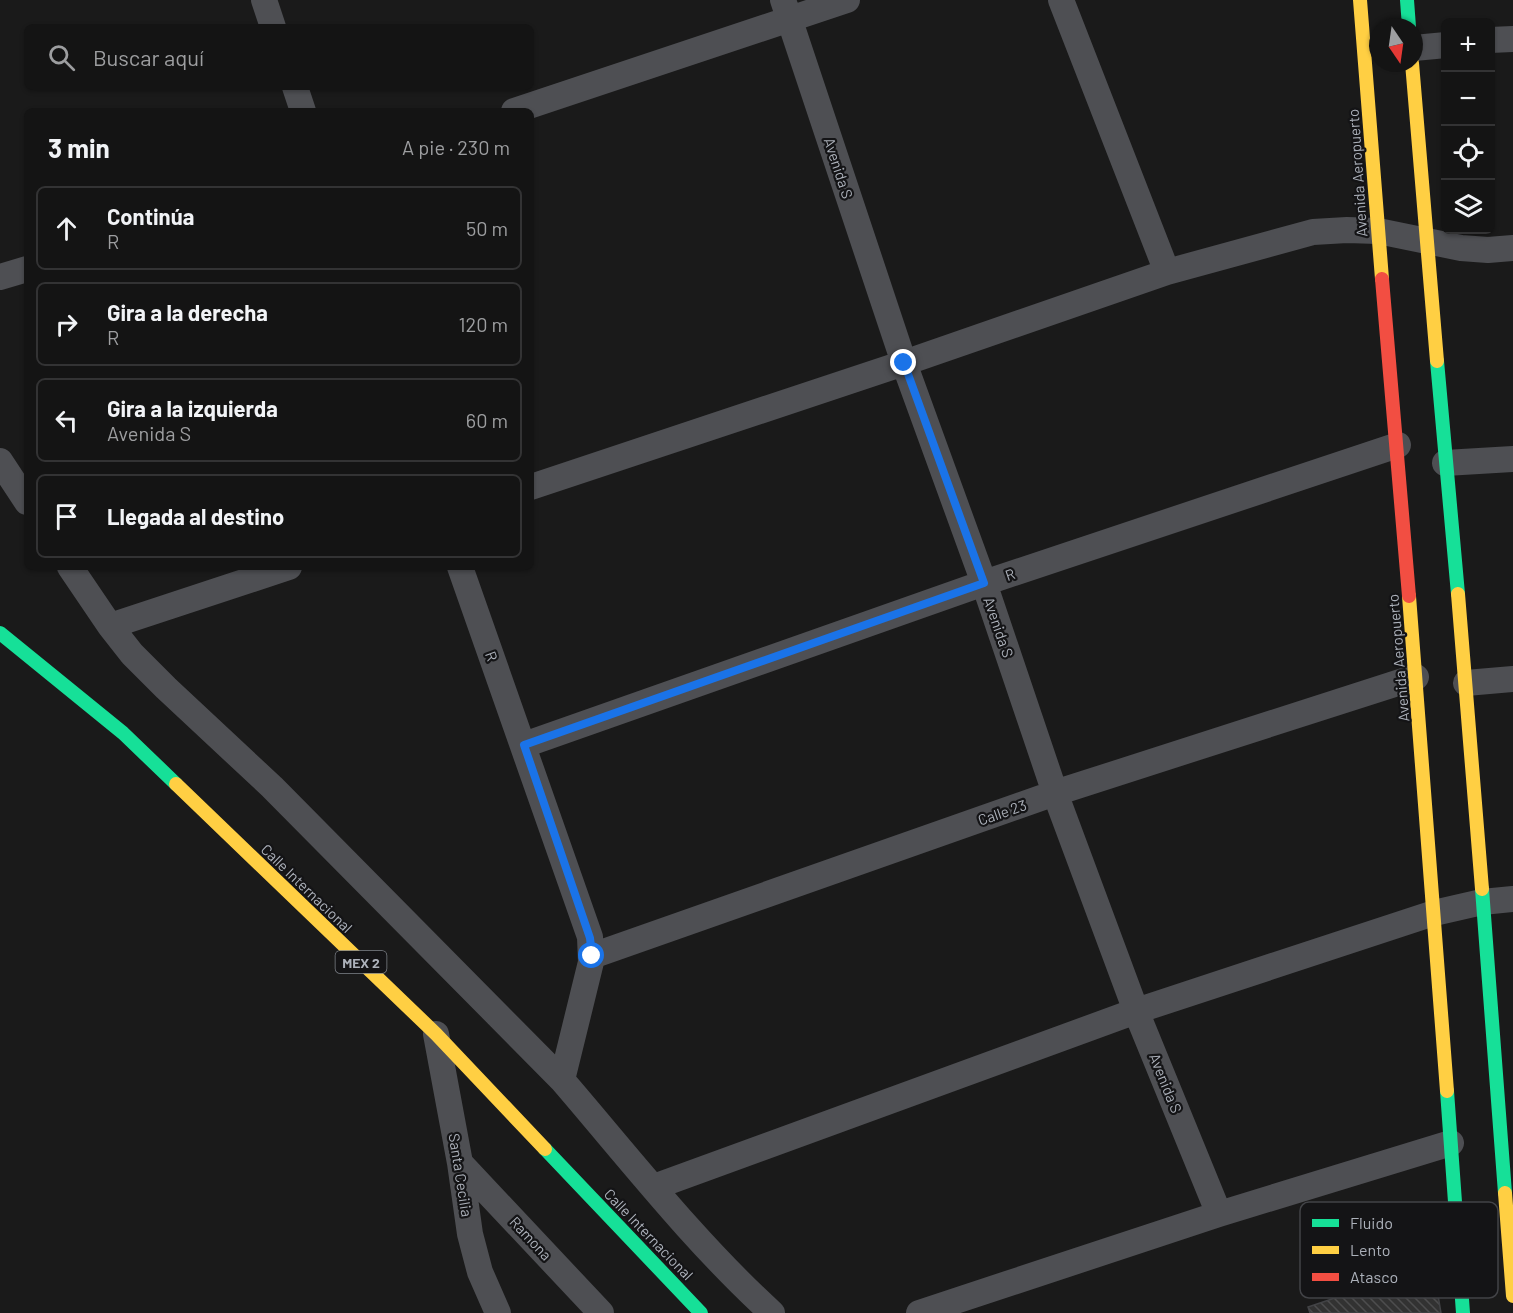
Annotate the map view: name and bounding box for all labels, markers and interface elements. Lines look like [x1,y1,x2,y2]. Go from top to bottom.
north arrow [1369,18,1423,72]
map controls [1441,18,1495,234]
button: + [1441,18,1495,72]
search box [24,24,534,90]
icon: search [45,41,78,74]
text: Buscar aquí [93,44,204,70]
button: − [1441,72,1495,126]
street label: Avenida Aeropuerto [1344,108,1370,238]
button: locate [1441,126,1495,180]
text: 3 min [48,132,110,163]
text: A pie · 230 m [402,135,510,159]
street label: Avenida S [821,135,857,201]
button: layers [1441,180,1495,234]
text: Continúa [107,203,194,229]
icon: ahead [50,212,83,245]
text: 50 m [466,216,508,240]
text: R [107,229,119,253]
text: Gira a la derecha [107,299,268,325]
icon: right [50,308,83,341]
text: 120 m [458,312,508,336]
text: R [107,325,119,349]
route end [890,349,916,375]
text: Gira a la izquierda [107,395,278,421]
icon: left [50,404,83,437]
text: 60 m [466,408,508,432]
text: Avenida S [107,421,191,445]
icon: arrive [50,500,83,533]
text: Llegada al destino [107,503,284,529]
street label: R [1003,564,1017,584]
street label: Avenida Aeropuerto [1383,593,1413,723]
street label: Avenida S [980,594,1018,660]
street label: R [482,649,502,663]
street label: Calle 23 [975,795,1029,829]
street label: Calle Internacional [258,840,356,936]
route start [578,942,604,968]
road number: MEX 2 [336,951,386,973]
street label: Avenida S [1146,1050,1186,1116]
street label: Santa Cecilia [446,1132,476,1218]
street label: Calle Internacional [601,1185,697,1283]
legend [1300,1202,1498,1298]
street label: Ramona [506,1212,556,1264]
text: Fluido [1350,1213,1393,1232]
text: Lento [1350,1240,1391,1259]
text: Atasco [1350,1267,1398,1286]

